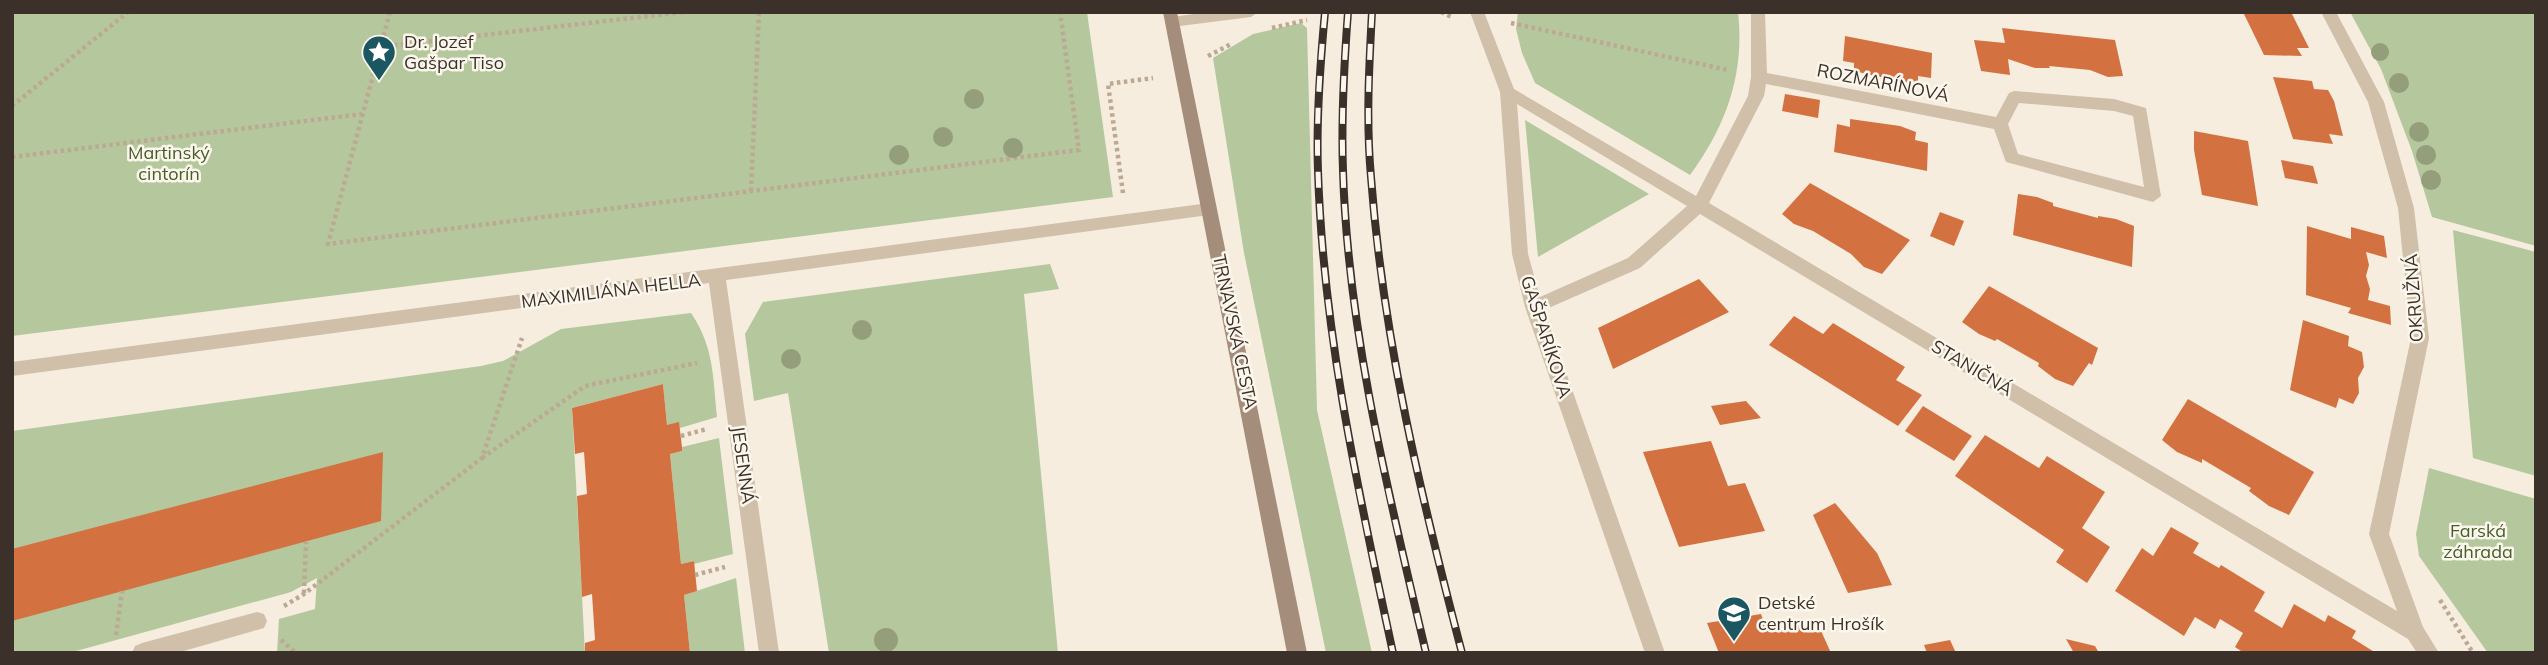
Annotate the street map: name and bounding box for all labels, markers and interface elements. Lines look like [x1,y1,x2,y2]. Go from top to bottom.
place label: Dr. Jozef Gašpar Tiso [404,30,504,74]
place icon: Dr. Jozef Gašpar Tiso [360,33,398,82]
street label: ROZMARÍNOVÁ [1815,58,1951,107]
park label: Martinský cintorín [128,141,210,185]
street label: TRNAVSKÁ CESTA [1208,252,1263,411]
street label: OKRUŽNÁ [2399,253,2428,343]
street label: MAXIMILIÁNA HELLA [520,268,702,313]
street label: GAŠPARÍKOVA [1516,273,1577,401]
street label: STANIČNÁ [1927,334,2017,401]
street label: JESENNÁ [727,425,760,505]
park label: Farská záhrada [2443,519,2513,563]
place label: Detské centrum Hrošík [1758,591,1885,635]
school or university icon: Detské centrum Hrošík [1715,594,1753,643]

